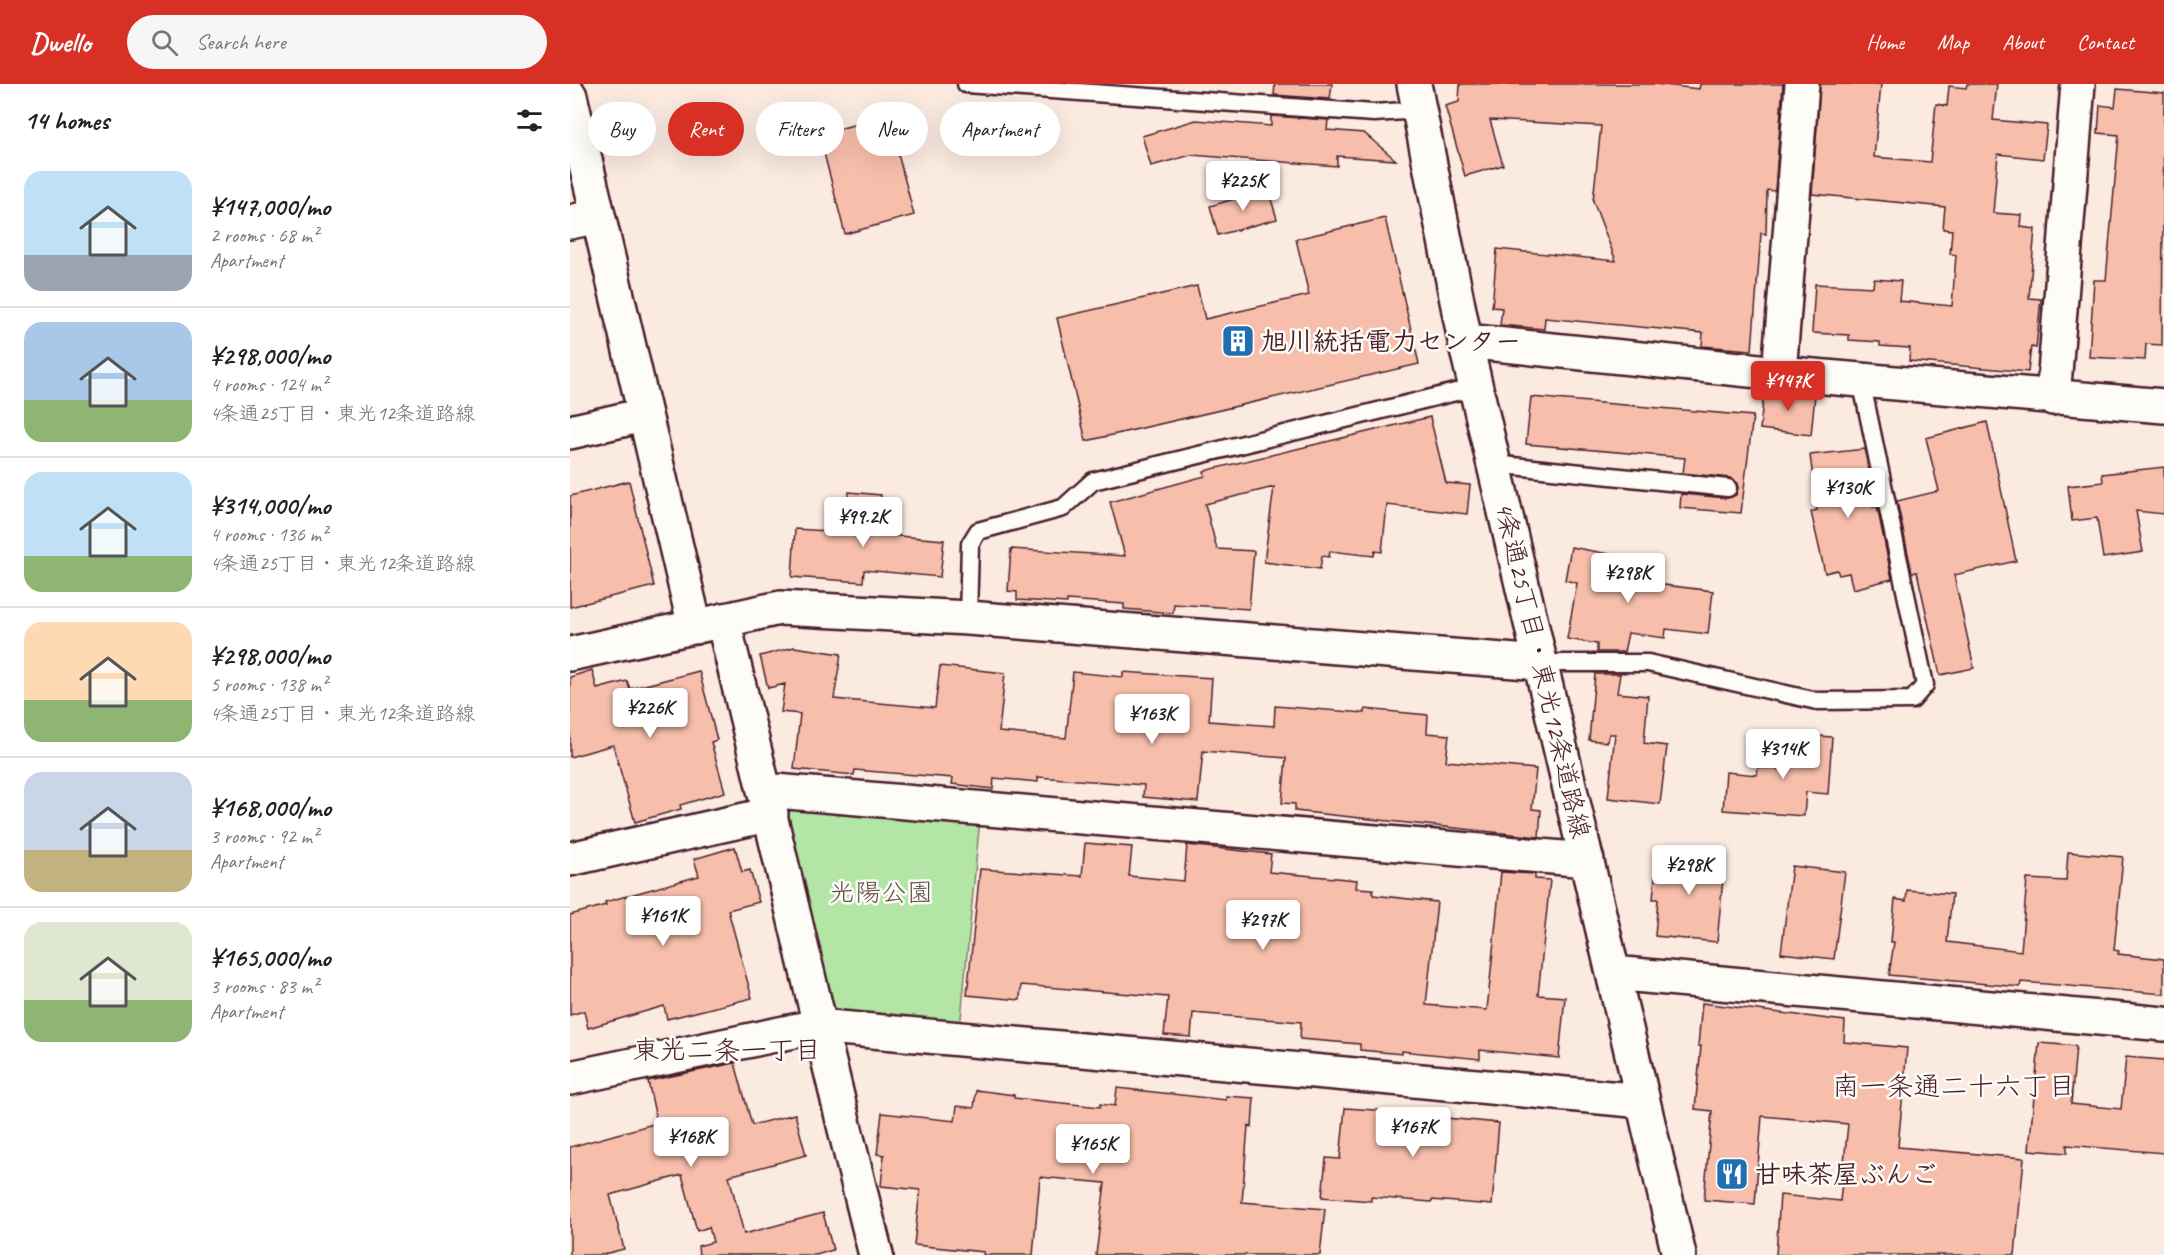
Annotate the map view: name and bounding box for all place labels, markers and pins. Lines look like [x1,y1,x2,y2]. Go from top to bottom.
pin: ¥225K [1201,161,1285,212]
building icon: 旭川統括電力センター [1220,323,1256,359]
place label: 旭川統括電力センター [1261,325,1521,358]
pin: ¥147K [1746,361,1830,412]
pin: ¥130K [1806,468,1890,519]
pin: ¥99.2K [814,497,912,548]
pin: ¥298K [1586,553,1670,604]
pin: ¥226K [608,688,692,739]
pin: ¥163K [1110,694,1194,745]
pin: ¥314K [1741,729,1825,780]
pin: ¥298K [1647,845,1731,896]
pin: ¥161K [621,896,705,947]
pin: ¥297K [1221,900,1305,951]
pin: ¥167K [1371,1107,1455,1158]
pin: ¥168K [649,1117,733,1168]
pin: ¥165K [1051,1124,1135,1175]
restaurant icon: 甘味茶屋ぶんご [1714,1156,1750,1192]
place label: 甘味茶屋ぶんご [1755,1158,1937,1191]

